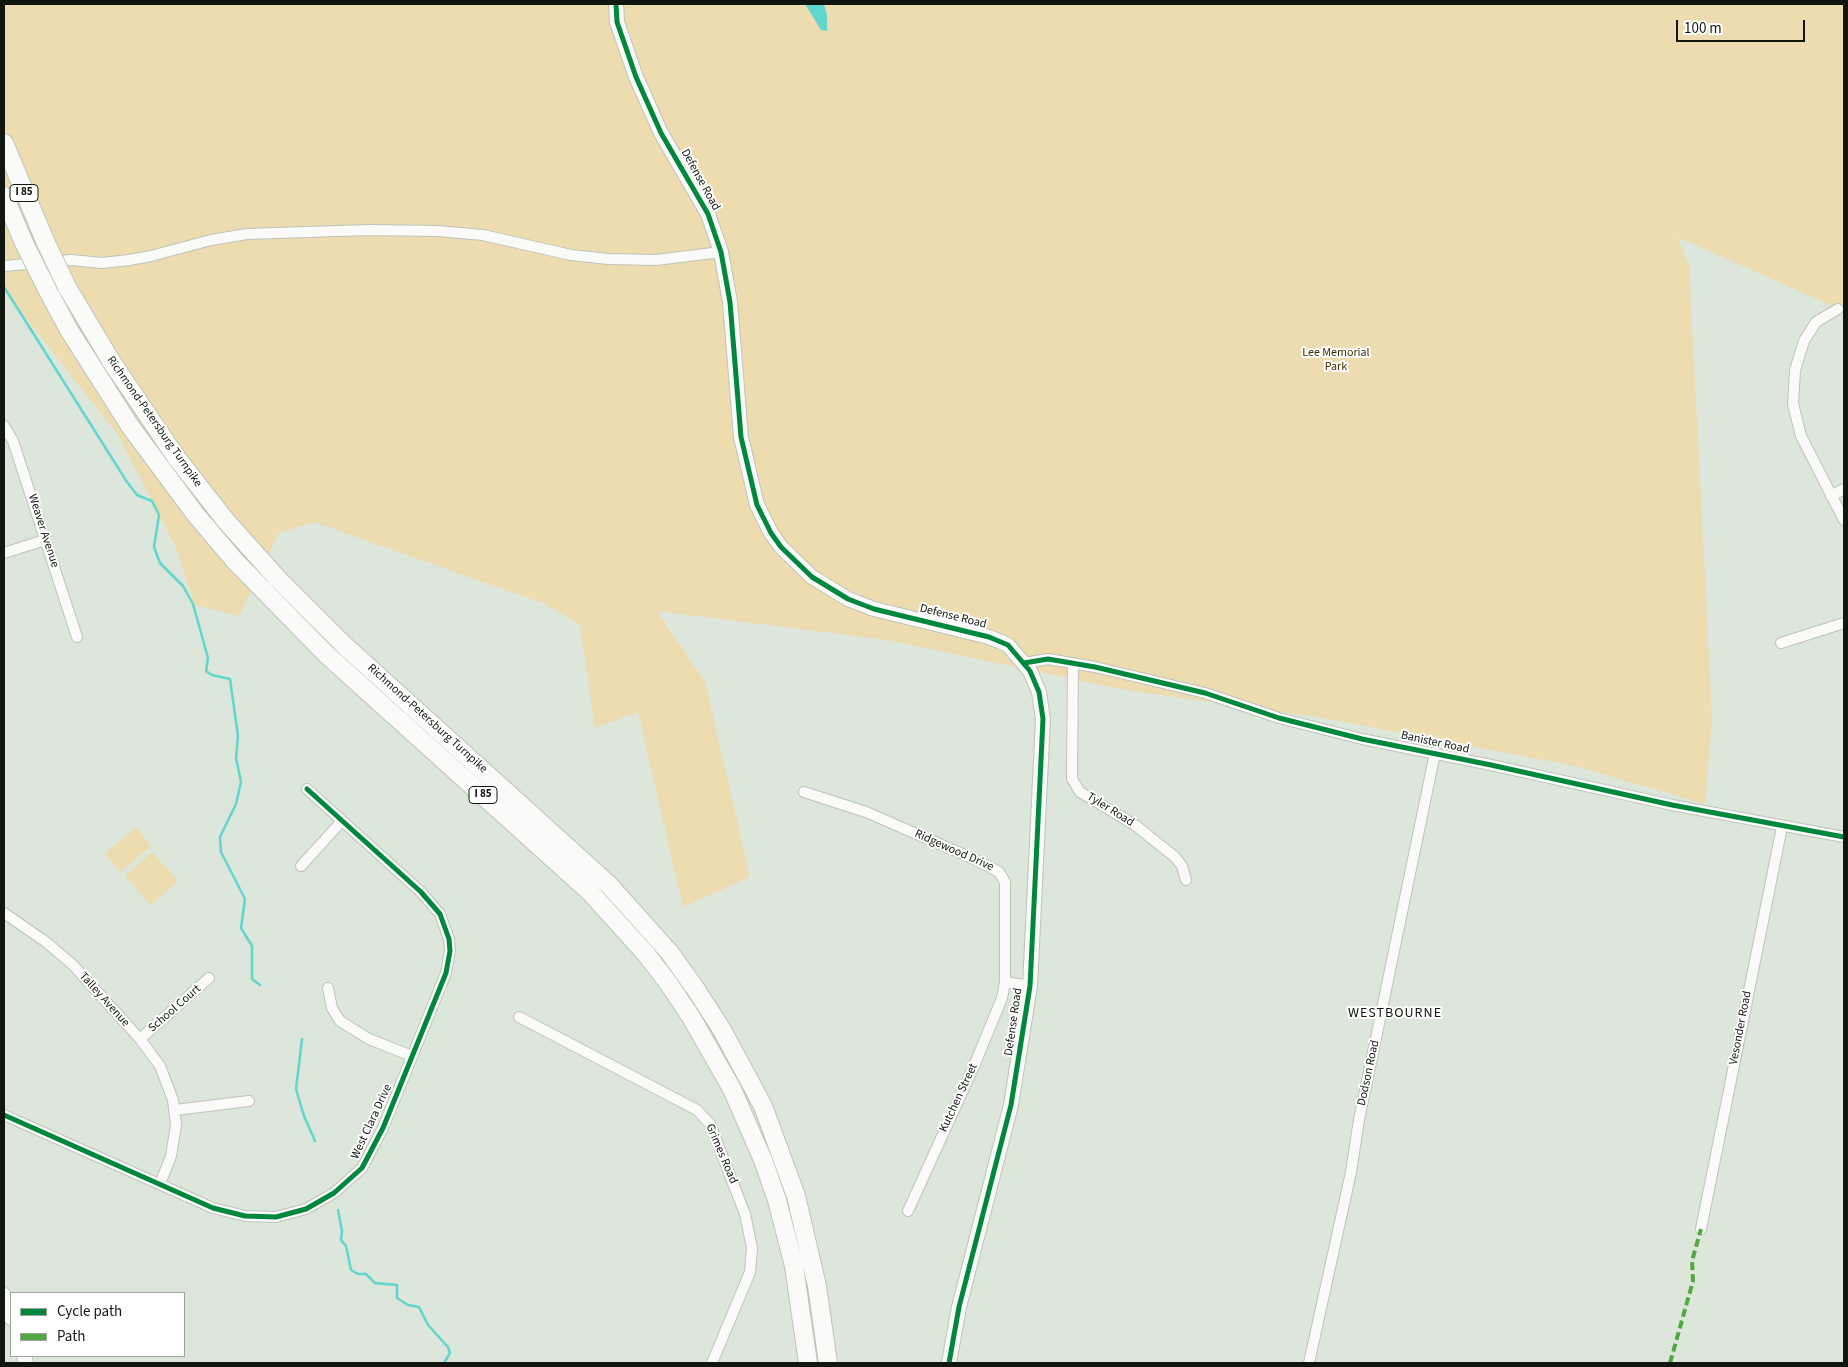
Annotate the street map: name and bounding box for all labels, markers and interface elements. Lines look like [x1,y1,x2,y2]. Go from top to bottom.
scale bar [1678,10,1807,42]
text: 100 m [1684,18,1722,39]
street label: Defense Road [677,147,723,213]
road number: I 85 [10,184,38,202]
park label: Lee Memorial Park [1302,346,1370,374]
street label: Richmond-Petersburg Turnpike [103,354,205,490]
street label: Weaver Avenue [24,492,62,570]
street label: Defense Road [918,602,988,632]
street label: Richmond-Petersburg Turnpike [364,661,490,777]
street label: Banister Road [1399,729,1471,757]
road number: I 85 [469,786,497,804]
street label: Tyler Road [1084,790,1136,830]
street label: Ridgewood Drive [912,827,996,875]
street label: Talley Avenue [76,970,132,1030]
street label: School Court [146,982,204,1036]
street label: Defense Road [1002,987,1026,1057]
street label: Vesonder Road [1727,990,1755,1066]
district label: WESTBOURNE [1347,1006,1443,1022]
street label: Dodson Road [1355,1039,1383,1107]
street label: Kutchen Street [937,1061,981,1135]
street label: West Clara Drive [348,1082,396,1162]
street label: Grimes Road [702,1122,740,1186]
legend [10,1292,185,1357]
text: Cycle path [57,1301,122,1322]
text: Path [57,1326,85,1347]

